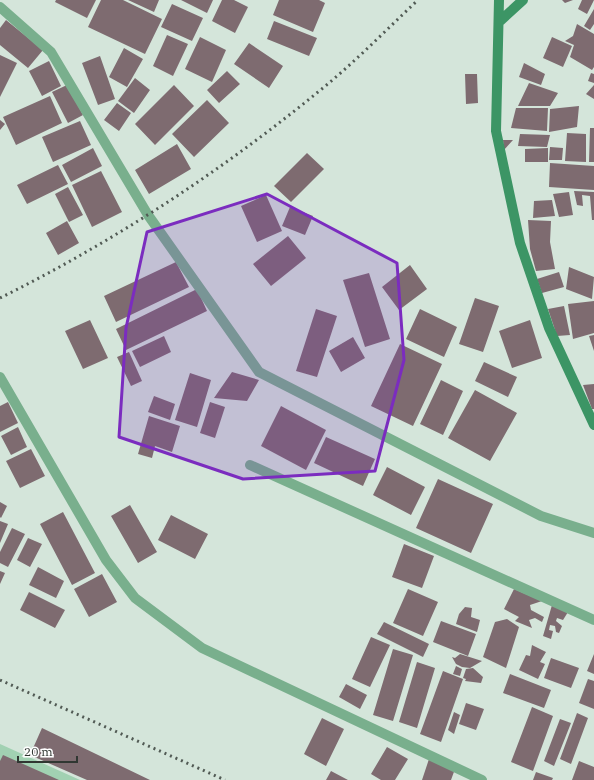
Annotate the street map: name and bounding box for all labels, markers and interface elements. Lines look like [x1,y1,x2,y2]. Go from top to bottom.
scale bar [18,738,77,764]
text: 20 m [24,744,53,759]

